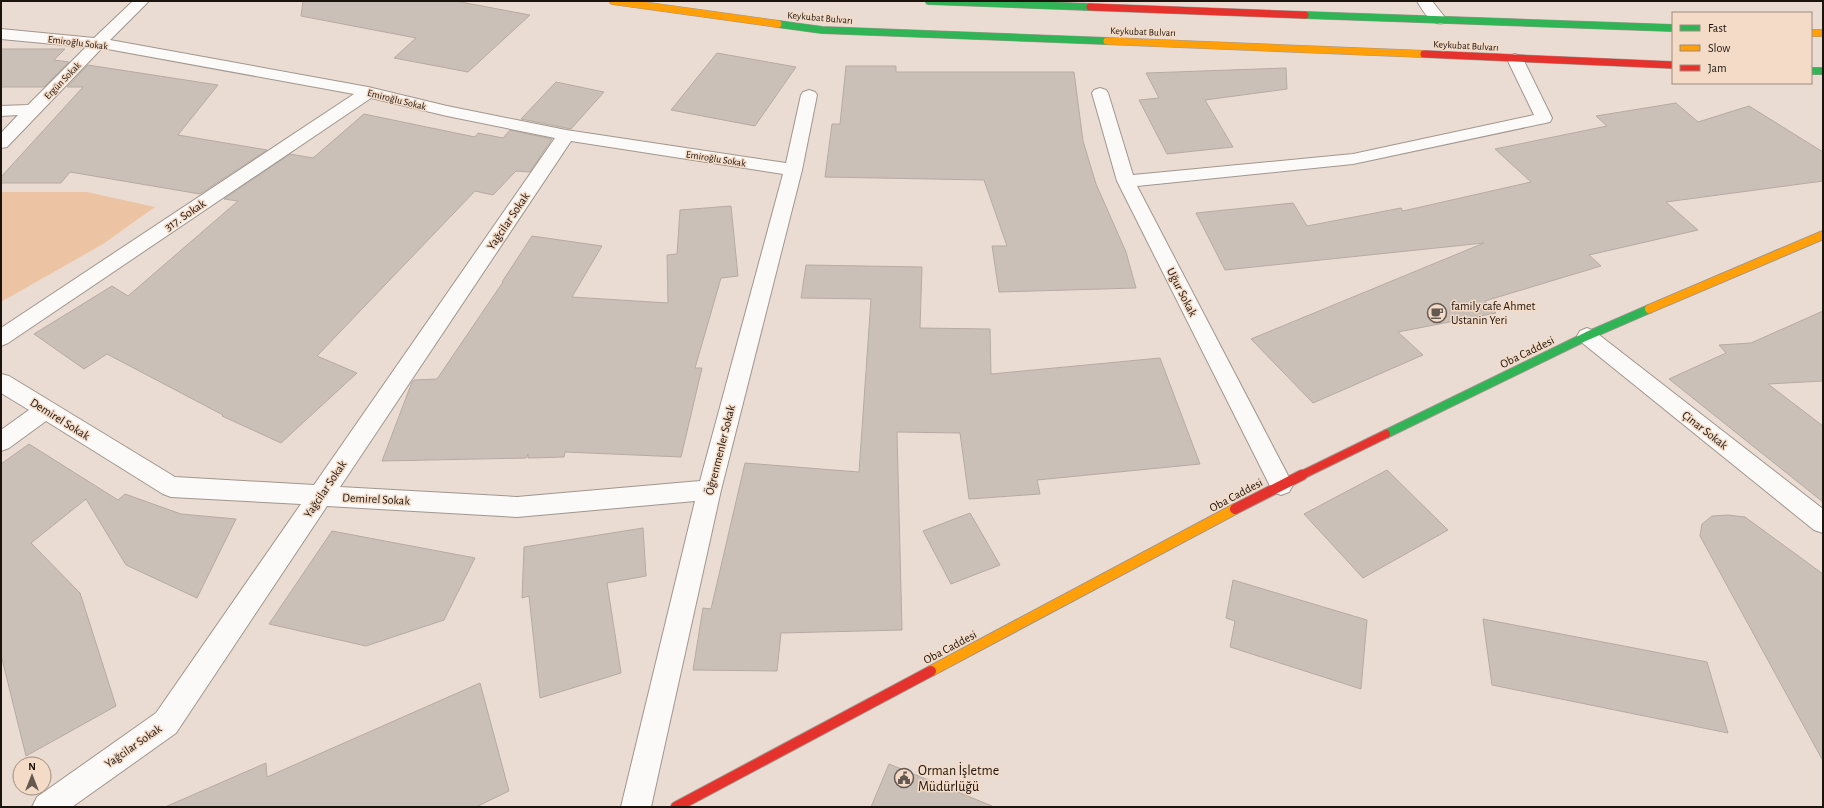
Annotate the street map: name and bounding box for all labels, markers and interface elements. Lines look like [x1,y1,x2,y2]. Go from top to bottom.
street label: Keykubat Bulvarı [787,10,853,26]
legend [1672,12,1812,84]
text: Fast [1708,22,1727,34]
street label: Keykubat Bulvarı [1110,26,1176,38]
street label: Emiroğlu Sokak [47,34,109,52]
street label: Keykubat Bulvarı [1433,39,1499,53]
text: Slow [1708,42,1730,54]
street label: Ergün Sokak [43,60,83,101]
text: Jam [1708,62,1727,74]
street label: Emiroğlu Sokak [366,88,428,112]
street label: Emiroğlu Sokak [685,149,747,169]
street label: Yağcilar Sokak [484,190,532,252]
street label: 317. Sokak [162,197,208,233]
street label: Uğur Sokak [1165,266,1200,319]
place label: family cafe Ahmet Ustanin Yeri [1451,300,1536,326]
cafe icon: family cafe Ahmet Ustanin Yeri [1426,302,1448,324]
street label: Oba Caddesi [1498,334,1556,370]
street label: Demirel Sokak [28,396,92,442]
street label: Öğrenmenler Sokak [702,403,737,496]
street label: Çinar Sokak [1680,409,1730,452]
street label: Yağcilar Sokak [301,458,349,520]
street label: Oba Caddesi [1207,476,1265,514]
street label: Demirel Sokak [342,491,411,507]
street label: Oba Caddesi [921,628,979,666]
street label: Yağcilar Sokak [102,722,164,770]
north arrow [12,756,52,796]
text: N [28,761,36,772]
place label: Orman İşletme Müdürlüğü [918,761,999,794]
public building icon: Orman İşletme Müdürlüğü [893,767,915,789]

